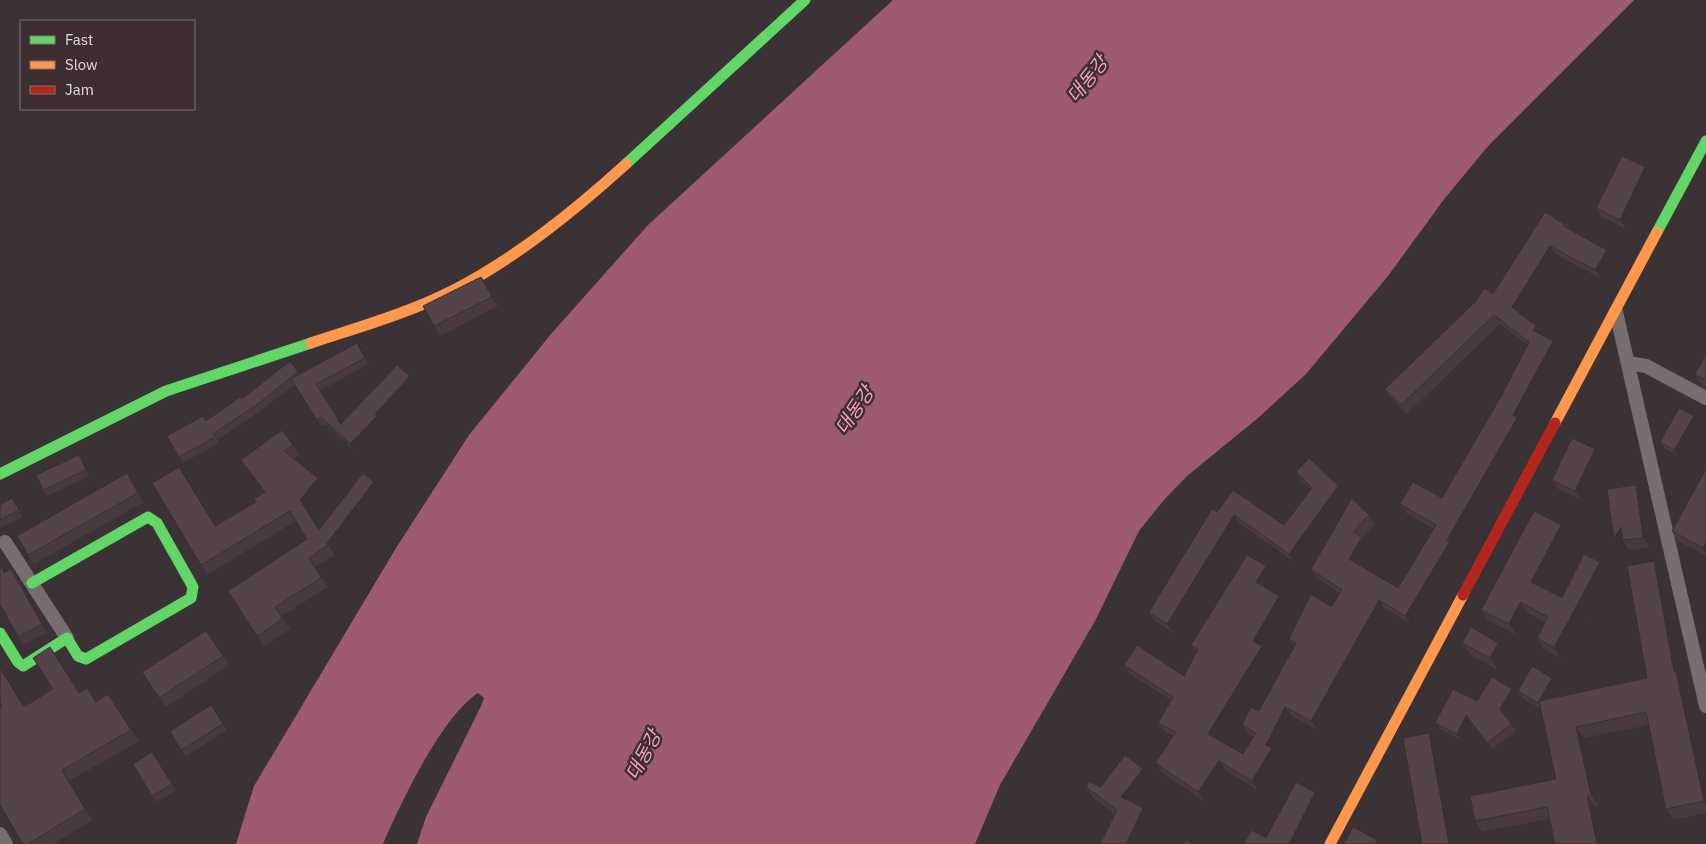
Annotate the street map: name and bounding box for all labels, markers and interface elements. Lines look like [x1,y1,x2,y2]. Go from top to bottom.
legend [20,20,195,110]
text: Fast [65,30,93,49]
water label: 대동강 [1061,49,1114,107]
text: Slow [65,55,98,74]
text: Jam [65,80,94,99]
water label: 대동강 [829,379,880,438]
water label: 대동강 [620,724,667,784]

